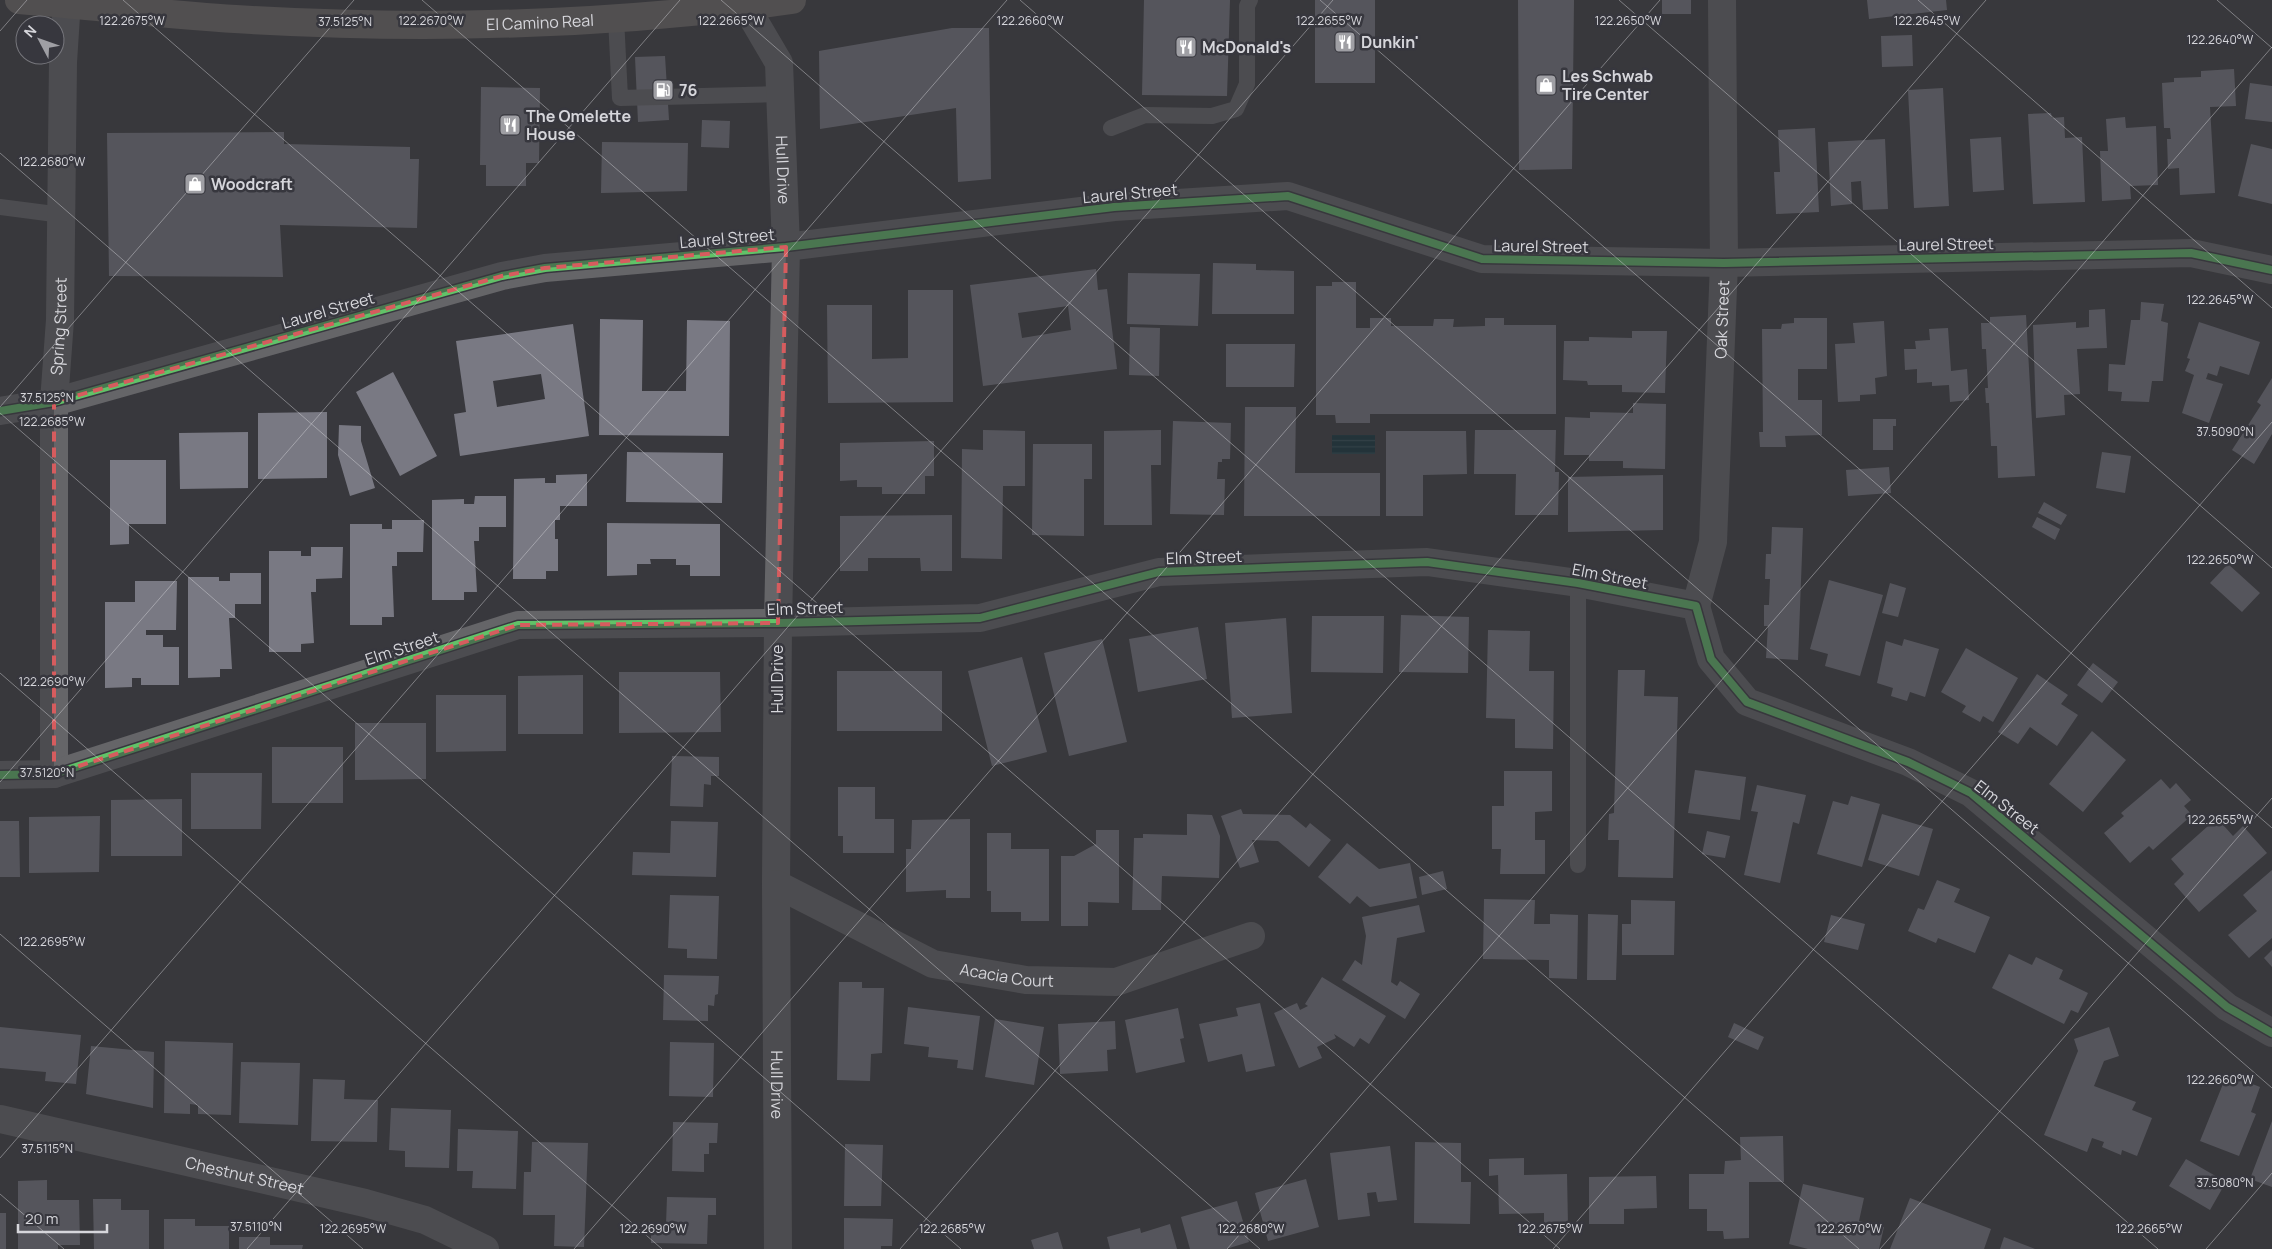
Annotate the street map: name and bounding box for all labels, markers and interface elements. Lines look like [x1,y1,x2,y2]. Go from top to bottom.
street label: El Camino Real [486,9,595,35]
text: 122.2675°W [99,12,165,29]
text: 122.2670°W [398,12,465,29]
text: 122.2665°W [698,12,765,29]
text: 122.2660°W [996,12,1064,29]
text: 122.2655°W [1296,12,1363,29]
text: 122.2650°W [1595,12,1662,29]
text: 122.2645°W [1894,12,1961,29]
text: 37.5125°N [318,13,372,30]
north arrow [15,15,65,65]
text: N [19,21,40,41]
restaurant icon: Dunkin' [1333,30,1357,54]
place label: Dunkin' [1361,31,1419,53]
text: 122.2640°W [2187,31,2254,48]
restaurant icon: McDonald's [1174,35,1198,59]
place label: McDonald's [1202,36,1291,58]
place label: Les Schwab Tire Center [1562,65,1653,105]
shop icon: Les Schwab Tire Center [1534,73,1558,97]
fuel station icon: 76 [651,78,675,102]
place label: 76 [679,79,698,101]
place label: The Omelette House [526,105,631,145]
restaurant icon: The Omelette House [498,113,522,137]
street label: Hull Drive [771,135,795,205]
text: 122.2680°W [19,153,86,170]
shop icon: Woodcraft [183,172,207,196]
place label: Woodcraft [211,173,293,195]
street label: Laurel Street [1081,178,1179,208]
street label: Laurel Street [678,223,776,253]
street label: Laurel Street [1898,232,1994,256]
street label: Laurel Street [1493,234,1589,258]
street label: Spring Street [45,277,71,376]
street label: Oak Street [1709,280,1734,359]
street label: Laurel Street [279,286,377,334]
text: 122.2645°W [2187,291,2254,308]
text: 37.5125°N [20,389,74,406]
text: 122.2685°W [19,413,86,430]
text: 37.5090°N [2196,423,2254,440]
street label: Elm Street [1165,545,1243,569]
text: 122.2650°W [2187,551,2254,568]
street label: Elm Street [1570,558,1650,594]
street label: Elm Street [766,596,844,620]
street label: Elm Street [362,626,442,670]
street label: Hull Drive [766,645,788,713]
text: 122.2690°W [19,673,86,690]
text: 37.5120°N [20,764,74,781]
street label: Elm Street [1970,775,2044,839]
text: 122.2655°W [2187,811,2254,828]
text: 122.2695°W [19,933,86,950]
street label: Acacia Court [958,958,1054,992]
street label: Hull Drive [766,1050,788,1119]
text: 122.2660°W [2186,1071,2254,1088]
text: 37.5115°N [21,1140,73,1157]
street label: Chestnut Street [183,1151,306,1200]
text: 37.5080°N [2196,1174,2254,1191]
scale bar [18,1202,106,1234]
text: 20 m [25,1208,58,1229]
text: 37.5110°N [230,1218,282,1235]
text: 122.2695°W [320,1220,387,1237]
text: 122.2690°W [620,1220,687,1237]
text: 122.2685°W [919,1220,986,1237]
text: 122.2680°W [1218,1220,1285,1237]
text: 122.2675°W [1517,1220,1583,1237]
text: 122.2670°W [1816,1220,1883,1237]
text: 122.2665°W [2116,1220,2183,1237]

